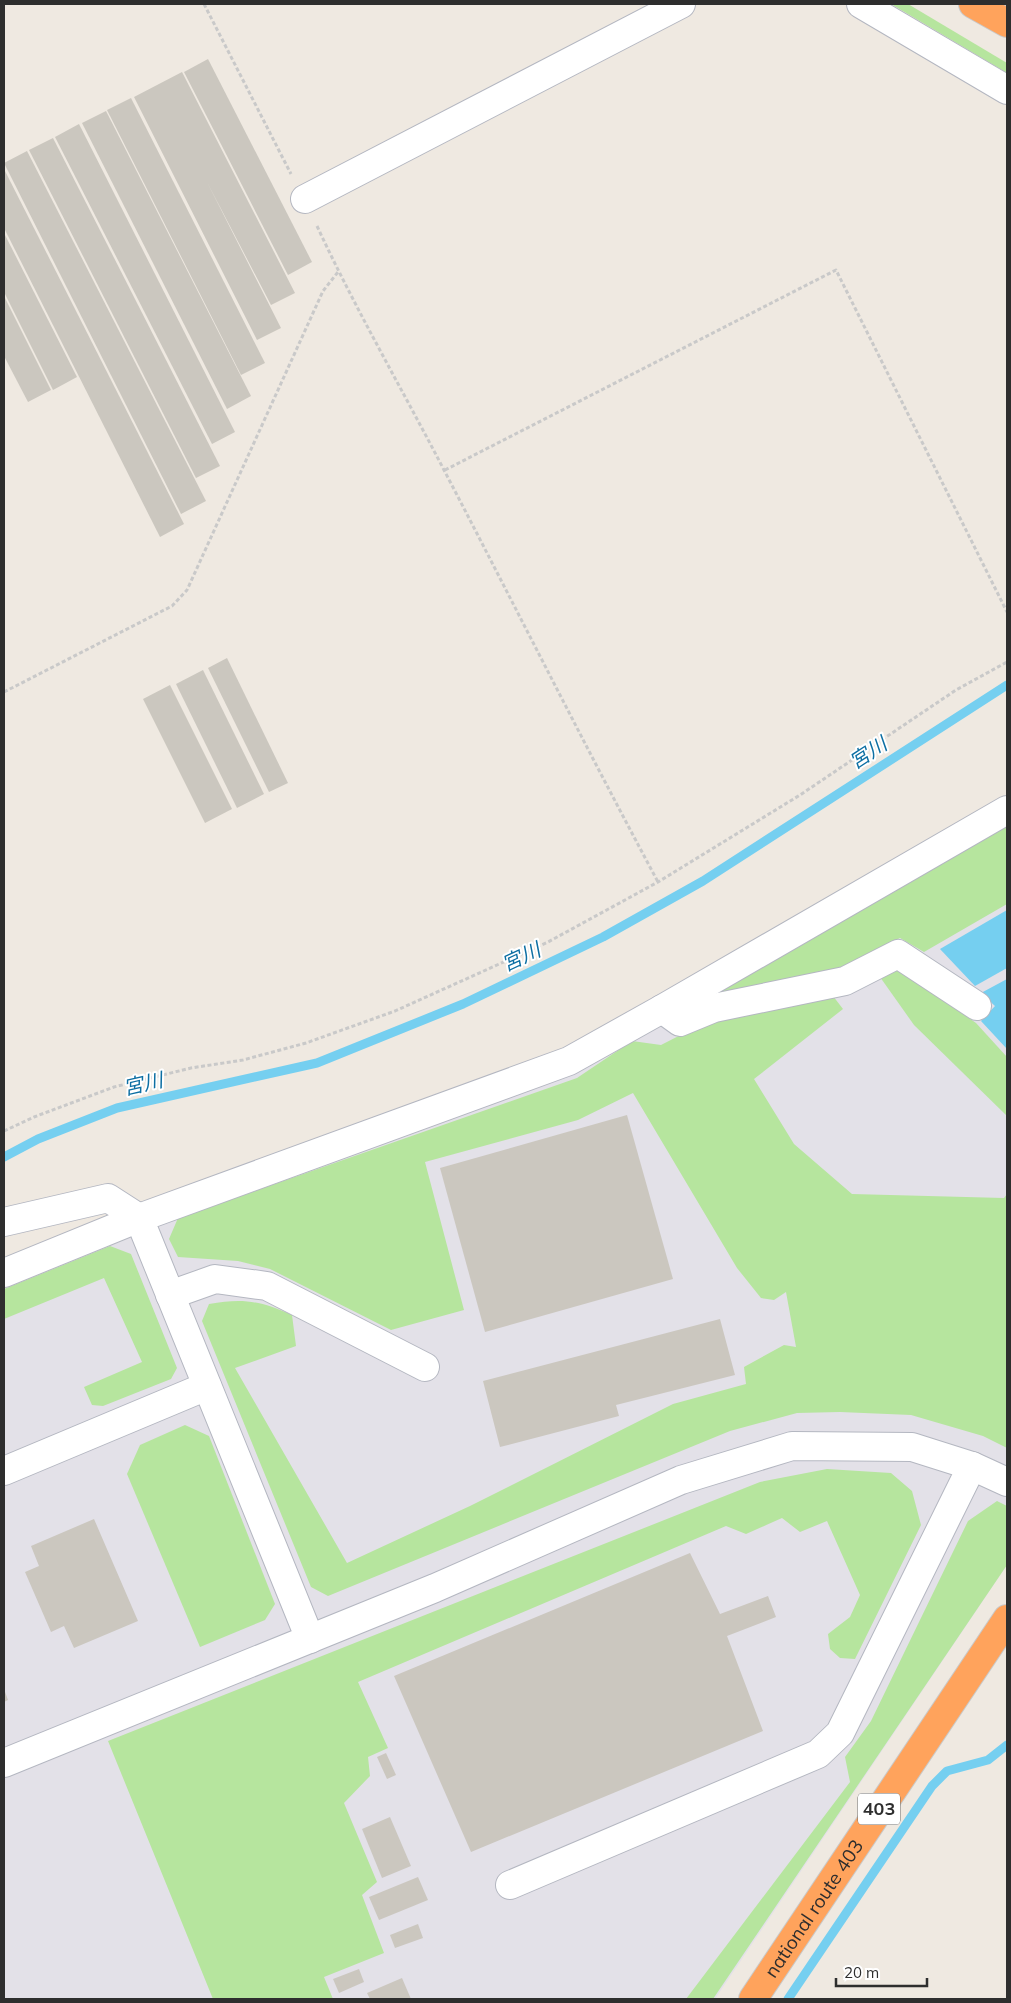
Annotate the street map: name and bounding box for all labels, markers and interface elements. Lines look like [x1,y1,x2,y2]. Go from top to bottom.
water label: 宮川 [844,730,893,774]
water label: 宮川 [497,936,546,976]
water label: 宮川 [121,1066,167,1100]
road number: 403 [858,1794,900,1825]
street label: national route 403 [759,1835,868,1982]
scale bar [836,1956,927,1988]
text: 20 m [844,1963,879,1982]

